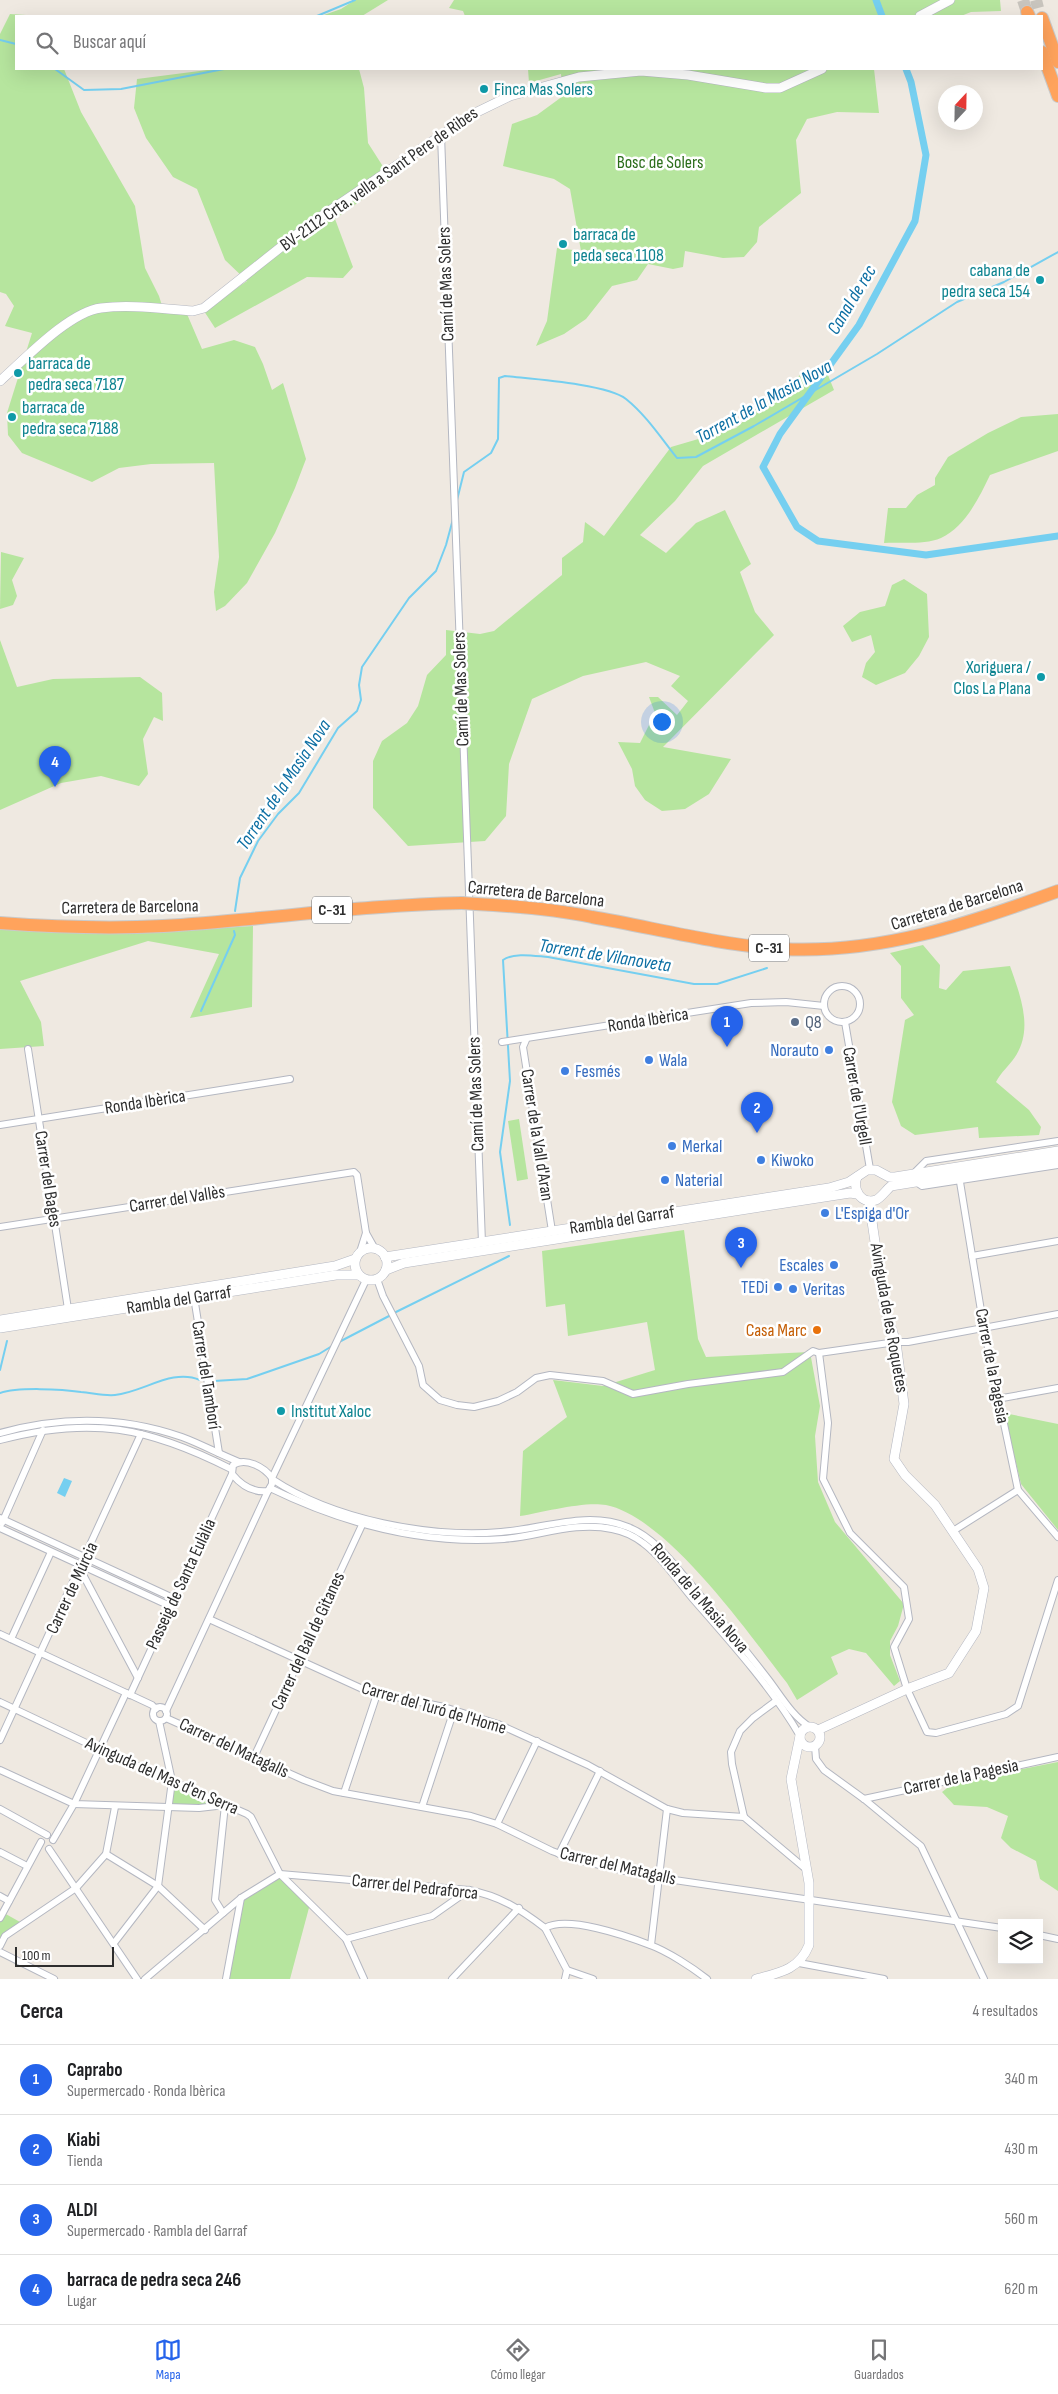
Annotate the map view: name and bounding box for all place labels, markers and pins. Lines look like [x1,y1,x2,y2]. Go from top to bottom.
place label: Finca Mas Solers [494,79,593,100]
marker: Finca Mas Solers [478,83,490,95]
place label: barraca de peda seca 1108 [573,224,664,266]
marker: barraca de peda seca 1108 [557,238,569,250]
place label: cabana de pedra seca 154 [942,260,1030,302]
marker: cabana de pedra seca 154 [1034,274,1046,286]
place label: barraca de pedra seca 7187 [28,353,125,395]
marker: barraca de pedra seca 7187 [12,367,24,379]
place label: barraca de pedra seca 7188 [22,397,119,439]
marker: barraca de pedra seca 7188 [6,411,18,423]
place label: Xoriguera / Clos La Plana [953,657,1032,699]
marker: Xoriguera / Clos La Plana [1035,671,1047,683]
pin: 4 [39,746,71,787]
pin: 1 [711,1006,743,1047]
place label: Q8 [805,1012,822,1033]
marker: Q8 [789,1016,801,1028]
place label: Norauto [770,1040,819,1061]
marker: Norauto [823,1044,835,1056]
place label: Wala [659,1050,688,1071]
marker: Wala [643,1054,655,1066]
place label: Fesmés [575,1061,621,1082]
marker: Fesmés [559,1065,571,1077]
pin: 2 [741,1092,773,1133]
place label: Merkal [682,1136,722,1157]
marker: Merkal [666,1140,678,1152]
place label: Kiwoko [771,1150,814,1171]
marker: Kiwoko [755,1154,767,1166]
place label: Naterial [675,1170,722,1191]
marker: Naterial [659,1174,671,1186]
place label: L'Espiga d'Or [835,1203,909,1224]
marker: L'Espiga d'Or [819,1207,831,1219]
pin: 3 [725,1227,757,1268]
place label: Escales [779,1255,824,1276]
marker: Escales [828,1259,840,1271]
place label: TEDi [741,1277,768,1298]
place label: Veritas [803,1279,845,1300]
marker: TEDi [772,1281,784,1293]
marker: Veritas [787,1283,799,1295]
place label: Casa Marc [746,1320,807,1341]
marker: Casa Marc [811,1324,823,1336]
place label: Institut Xaloc [291,1401,371,1422]
marker: Institut Xaloc [275,1405,287,1417]

